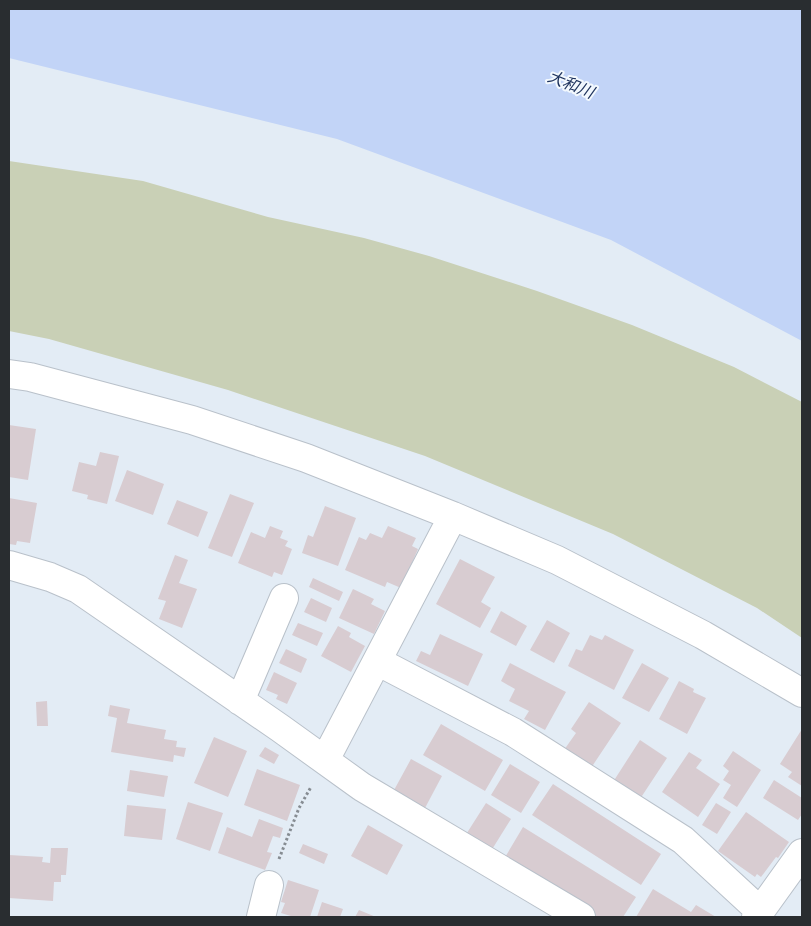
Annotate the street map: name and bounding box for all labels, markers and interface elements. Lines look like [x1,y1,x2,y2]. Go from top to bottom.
water label: 大和川 [545,66,599,102]

